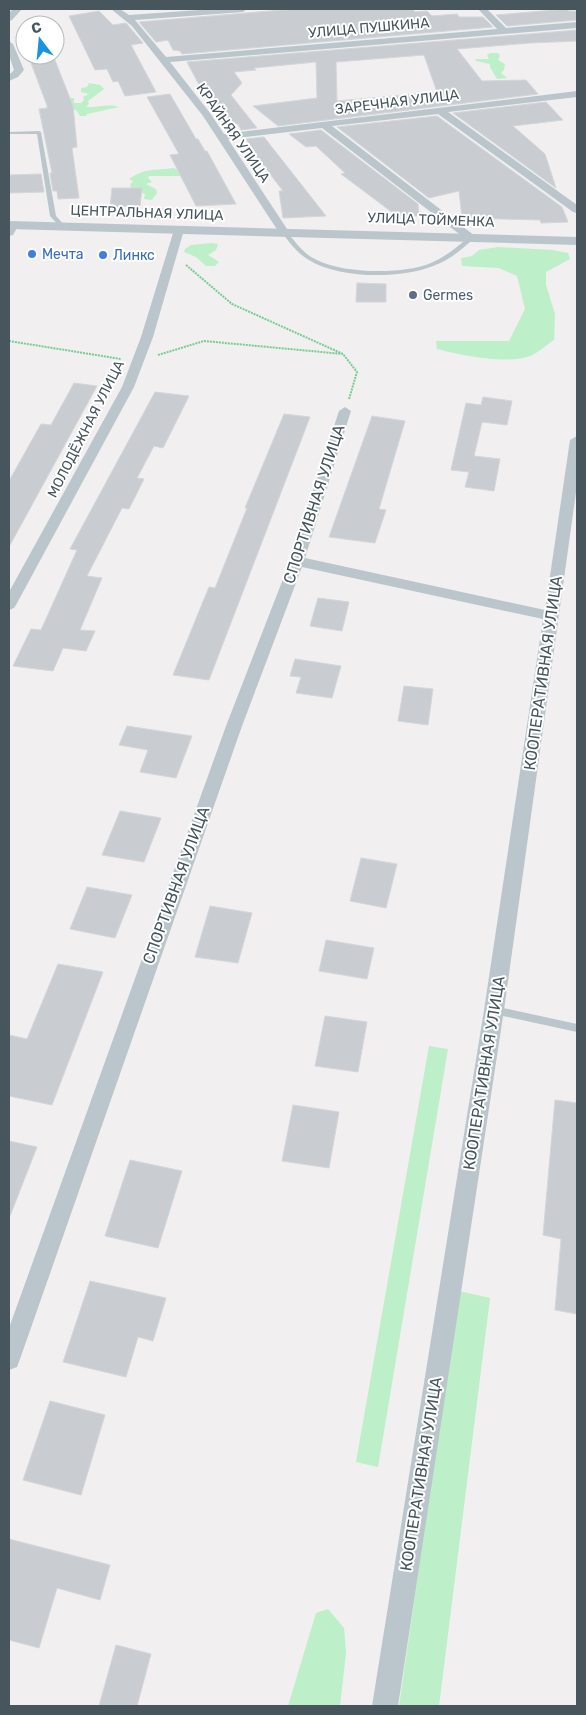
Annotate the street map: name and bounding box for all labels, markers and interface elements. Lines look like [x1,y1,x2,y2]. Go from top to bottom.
street label: УЛИЦА ПУШКИНА [308,14,431,42]
north arrow [15,15,65,65]
text: С [29,18,44,38]
street label: КРАЙНЯЯ УЛИЦА [192,79,275,186]
street label: ЗАРЕЧНАЯ УЛИЦА [334,86,460,118]
street label: ЦЕНТРАЛЬНАЯ УЛИЦА [70,202,225,224]
street label: УЛИЦА ТОЙМЕНКА [367,208,495,231]
place label: Мечта [42,246,84,263]
place label: Линкс [113,247,155,264]
marker: Мечта [26,248,38,260]
marker: Линкс [97,249,109,261]
place label: Germes [423,287,473,304]
marker: Germes [407,289,419,301]
street label: МОЛОДЁЖНАЯ УЛИЦА [43,356,128,501]
street label: СПОРТИВНАЯ УЛИЦА [279,422,349,586]
street label: КООПЕРАТИВНАЯ УЛИЦА [520,574,566,772]
street label: СПОРТИВНАЯ УЛИЦА [139,803,213,966]
street label: КООПЕРАТИВНАЯ УЛИЦА [459,974,509,1171]
street label: КООПЕРАТИВНАЯ УЛИЦА [396,1375,446,1572]

